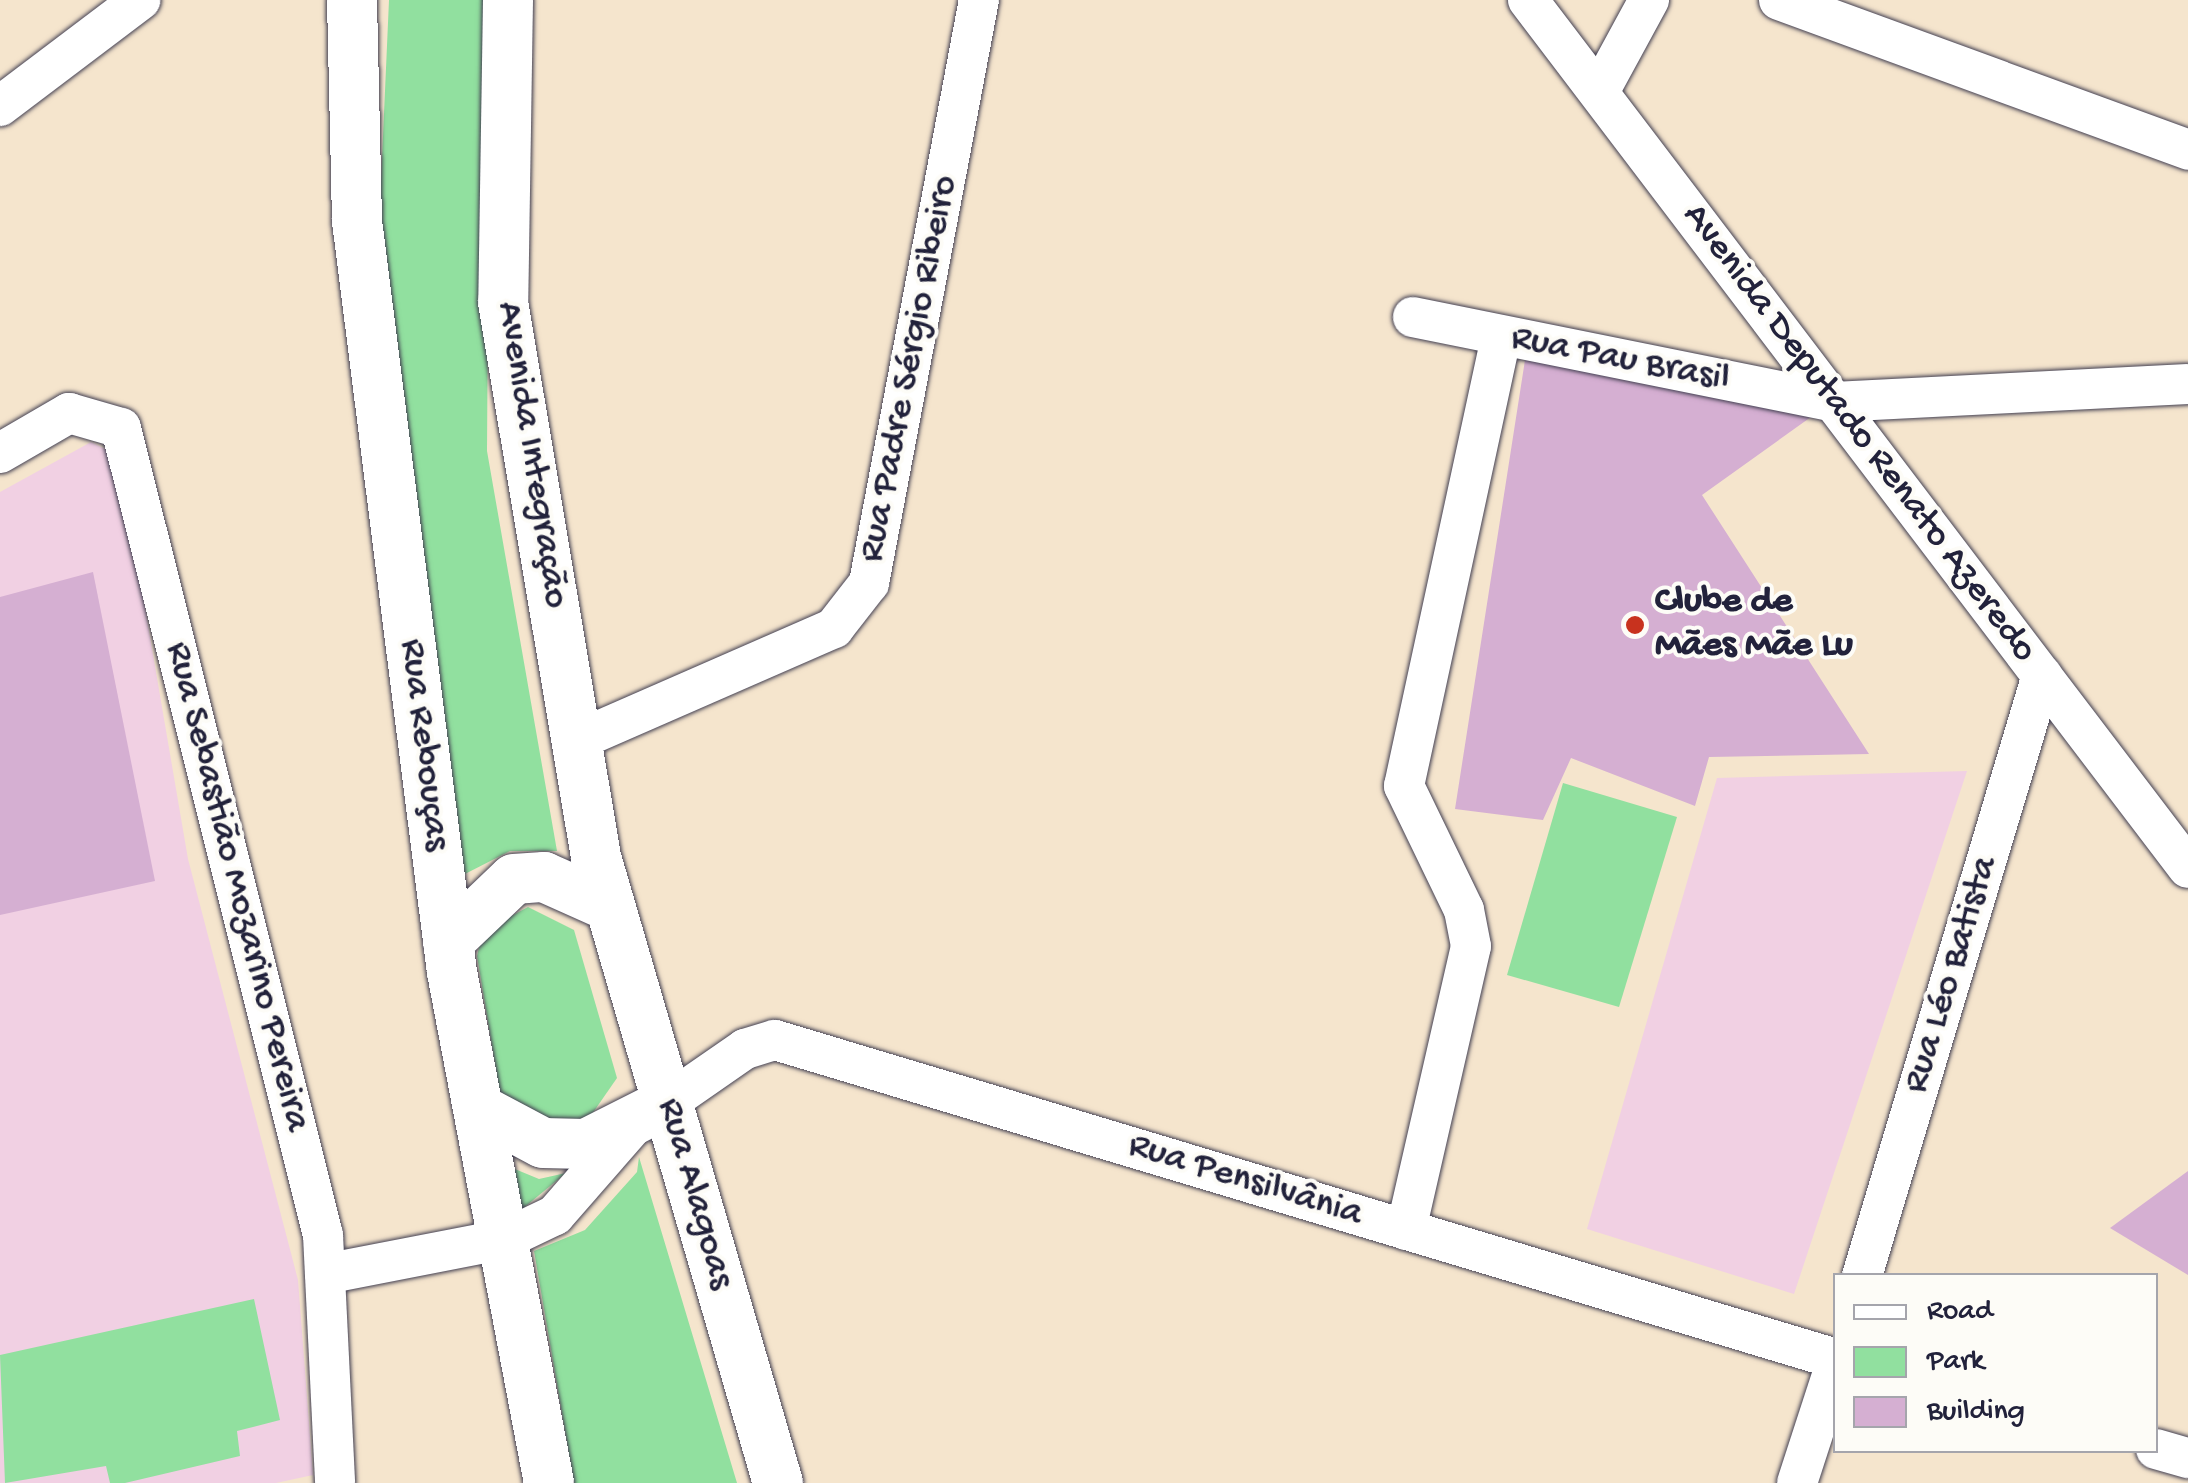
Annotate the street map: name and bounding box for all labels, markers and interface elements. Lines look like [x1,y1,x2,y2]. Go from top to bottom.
street label: Rua Padre Sérgio Ribeiro [850,172,970,566]
street label: Avenida Deputado Renato Azeredo [1670,196,2046,672]
street label: Avenida Integração [484,299,578,611]
street label: Rua Pau Brasil [1507,317,1733,403]
place label: Clube de Mães Mãe Lu [1655,580,1853,669]
marker: Clube de Mães Mãe Lu [1624,614,1646,636]
street label: Rua Rebouças [387,637,459,853]
street label: Rua Sebastião Mozarino Pereira [153,638,319,1136]
street label: Rua Léo Batista [1894,851,2010,1099]
street label: Rua Alagoas [645,1093,743,1295]
street label: Rua Pensilvânia [1122,1124,1368,1238]
legend [1833,1273,2158,1453]
text: Road [1927,1295,1993,1330]
text: Park [1927,1345,1984,1380]
text: Building [1927,1395,2025,1430]

